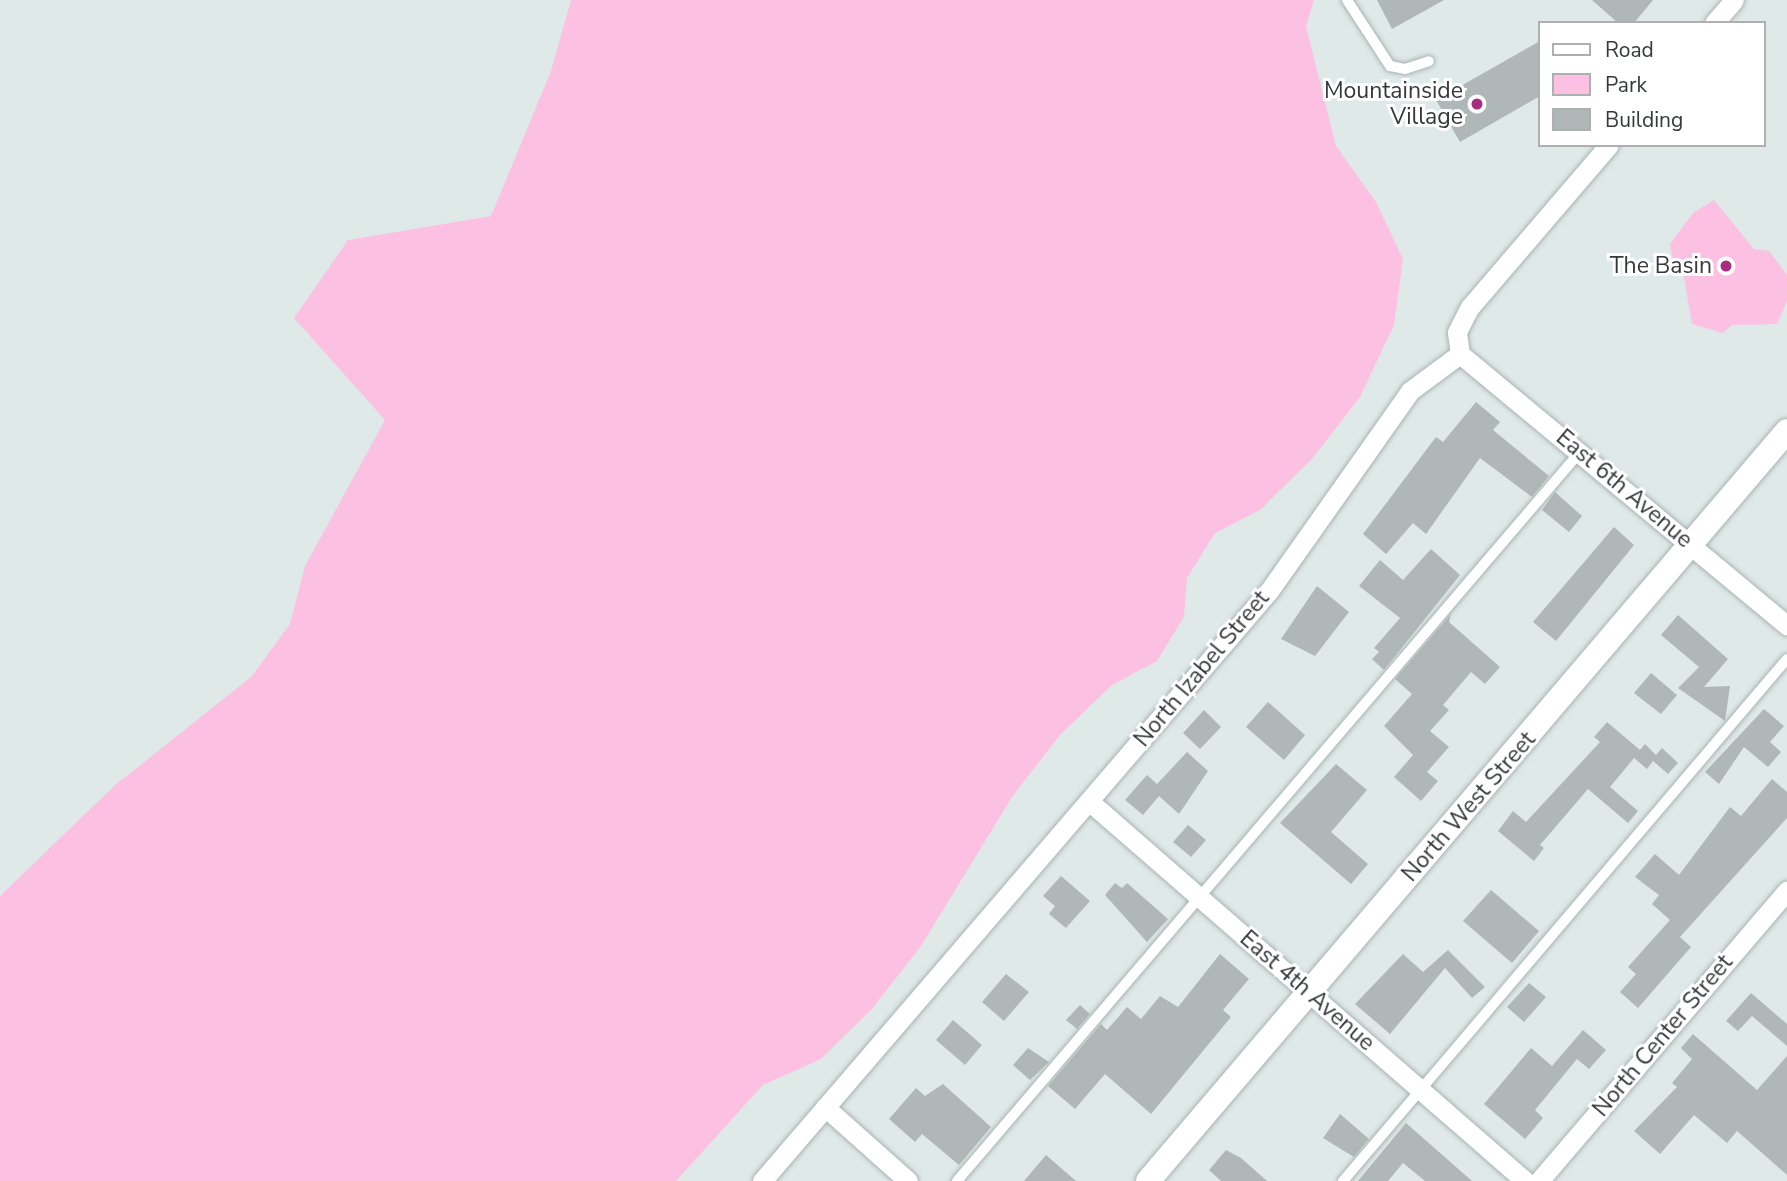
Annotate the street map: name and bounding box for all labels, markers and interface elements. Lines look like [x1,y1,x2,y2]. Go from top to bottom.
legend [1538,21,1766,147]
text: Road [1605,36,1654,64]
text: Park [1605,71,1647,99]
place label: Mountainside Village [1324,77,1463,131]
marker: Mountainside Village [1469,96,1485,112]
text: Building [1605,106,1683,134]
place label: The Basin [1610,252,1712,280]
marker: The Basin [1718,258,1734,274]
street label: East 6th Avenue [1550,424,1698,554]
street label: North Izabel Street [1129,585,1275,753]
street label: North West Street [1396,726,1542,888]
street label: East 4th Avenue [1234,925,1380,1057]
street label: North Center Street [1587,949,1739,1123]

